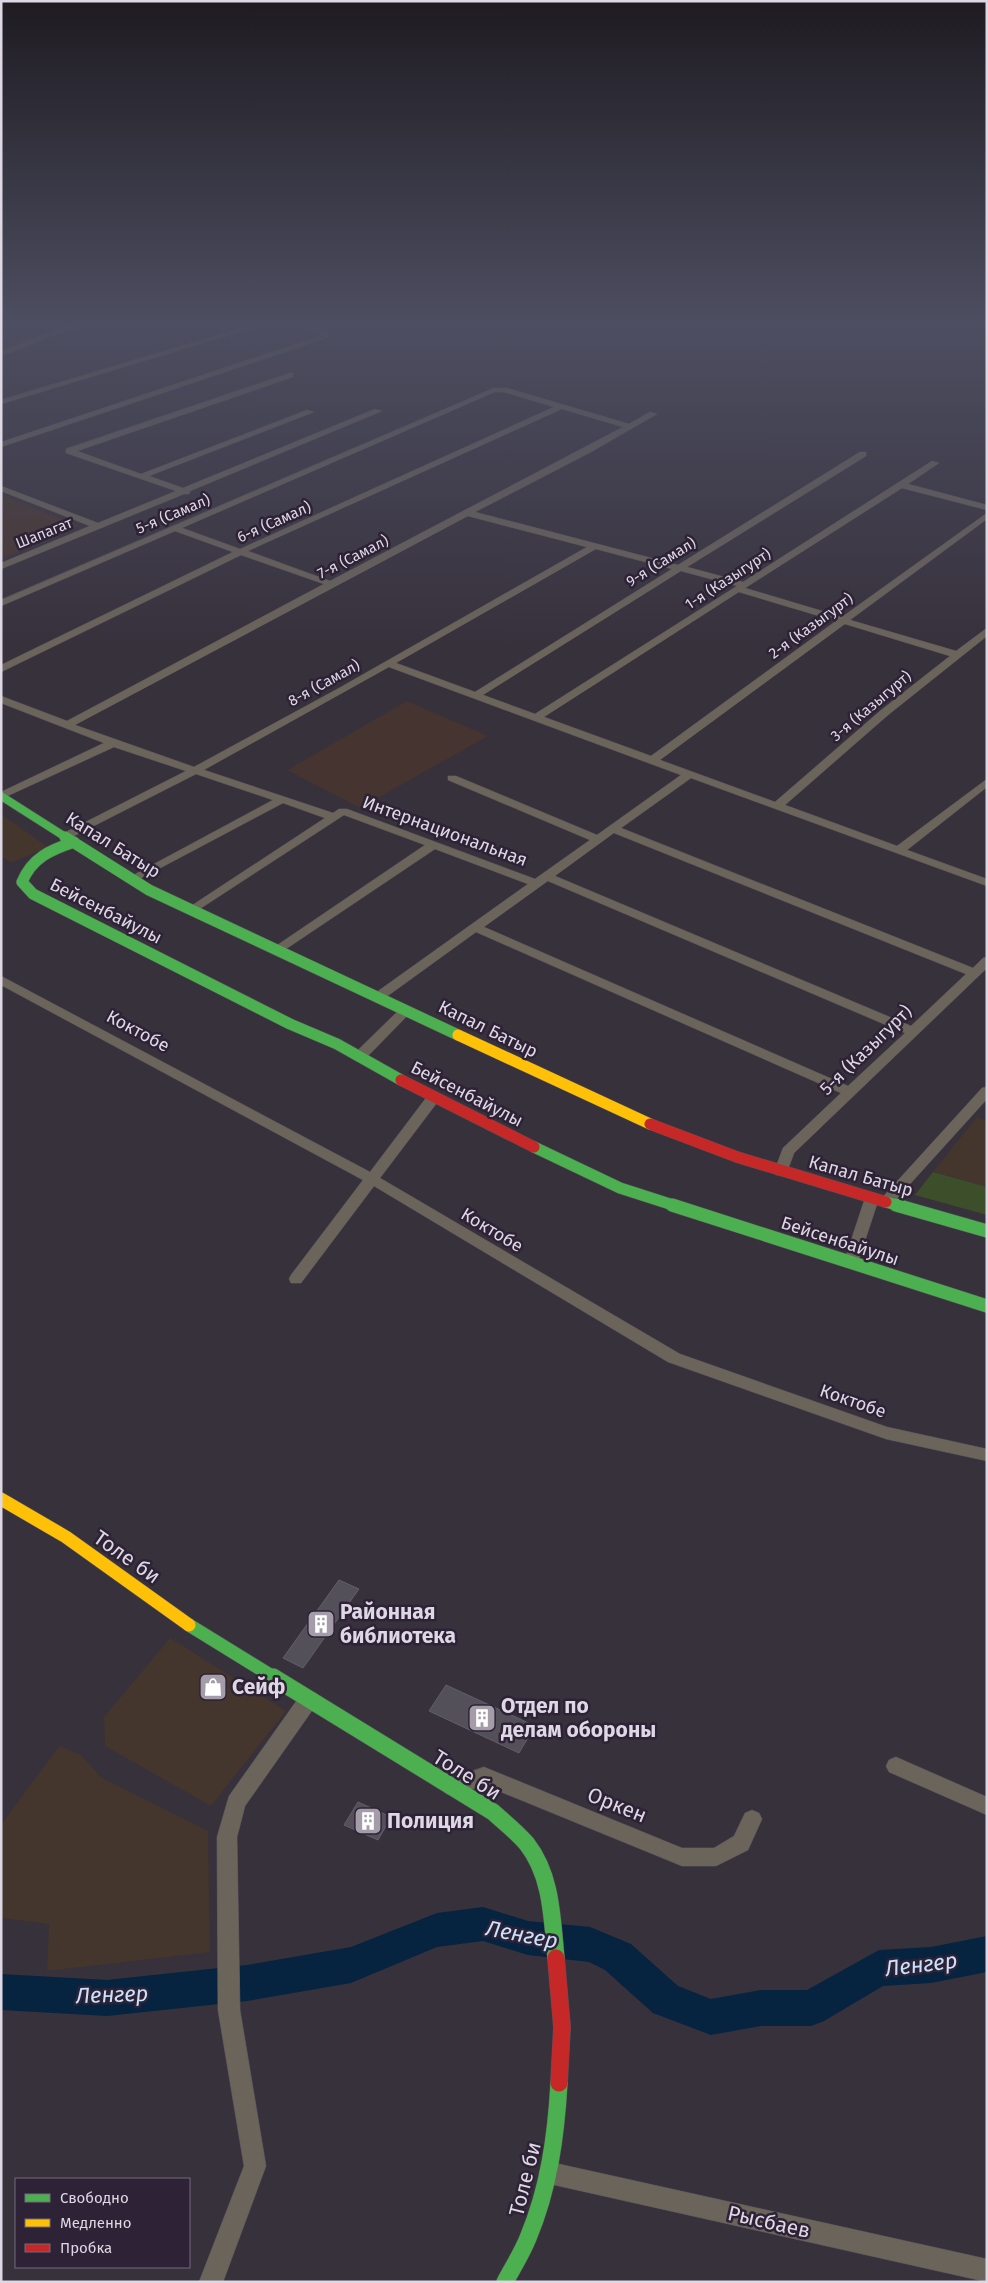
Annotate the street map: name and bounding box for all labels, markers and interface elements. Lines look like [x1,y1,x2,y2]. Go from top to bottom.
street label: 5-я (Самал) [133,490,213,538]
street label: 6-я (Самал) [234,498,314,546]
street label: Шапагат [13,513,75,552]
street label: 7-я (Самал) [314,531,392,583]
street label: 9-я (Самал) [623,533,699,591]
street label: 1-я (Казыгурт) [682,544,774,613]
street label: 2-я (Казыгурт) [765,589,857,663]
street label: 8-я (Самал) [285,656,363,710]
street label: 3-я (Казыгурт) [827,667,915,745]
street label: Интернациональная [360,791,530,871]
street label: Капал Батыр [62,807,164,883]
street label: Бейсенбайулы [46,873,166,949]
street label: Капал Батыр [435,996,541,1062]
street label: 5-я (Казыгурт) [815,1000,917,1100]
street label: Коктобе [103,1005,173,1057]
street label: Бейсенбайулы [407,1056,527,1132]
street label: Капал Батыр [806,1151,916,1201]
street label: Коктобе [457,1203,527,1257]
street label: Бейсенбайулы [778,1212,902,1270]
street label: Коктобе [817,1379,889,1423]
street label: Толе би [89,1525,165,1589]
place label: Районная библиотека [340,1599,456,1649]
building icon: Районная библиотека [306,1609,336,1639]
shop icon: Сейф [198,1672,228,1702]
place label: Сейф [232,1674,285,1700]
place label: Отдел по делам обороны [501,1693,656,1743]
building icon: Отдел по делам обороны [467,1703,497,1733]
street label: Толе би [428,1744,506,1806]
street label: Оркен [584,1781,650,1829]
building icon: Полиция [353,1806,383,1836]
place label: Полиция [387,1808,474,1834]
water label: Ленгер [483,1914,560,1955]
water label: Ленгер [882,1947,959,1982]
water label: Ленгер [74,1980,149,2009]
street label: Толе би [503,2139,547,2219]
legend [15,2178,190,2268]
text: Свободно [60,2189,129,2207]
street label: Рысбаев [725,2200,813,2244]
text: Медленно [60,2214,132,2232]
text: Пробка [60,2239,112,2257]

